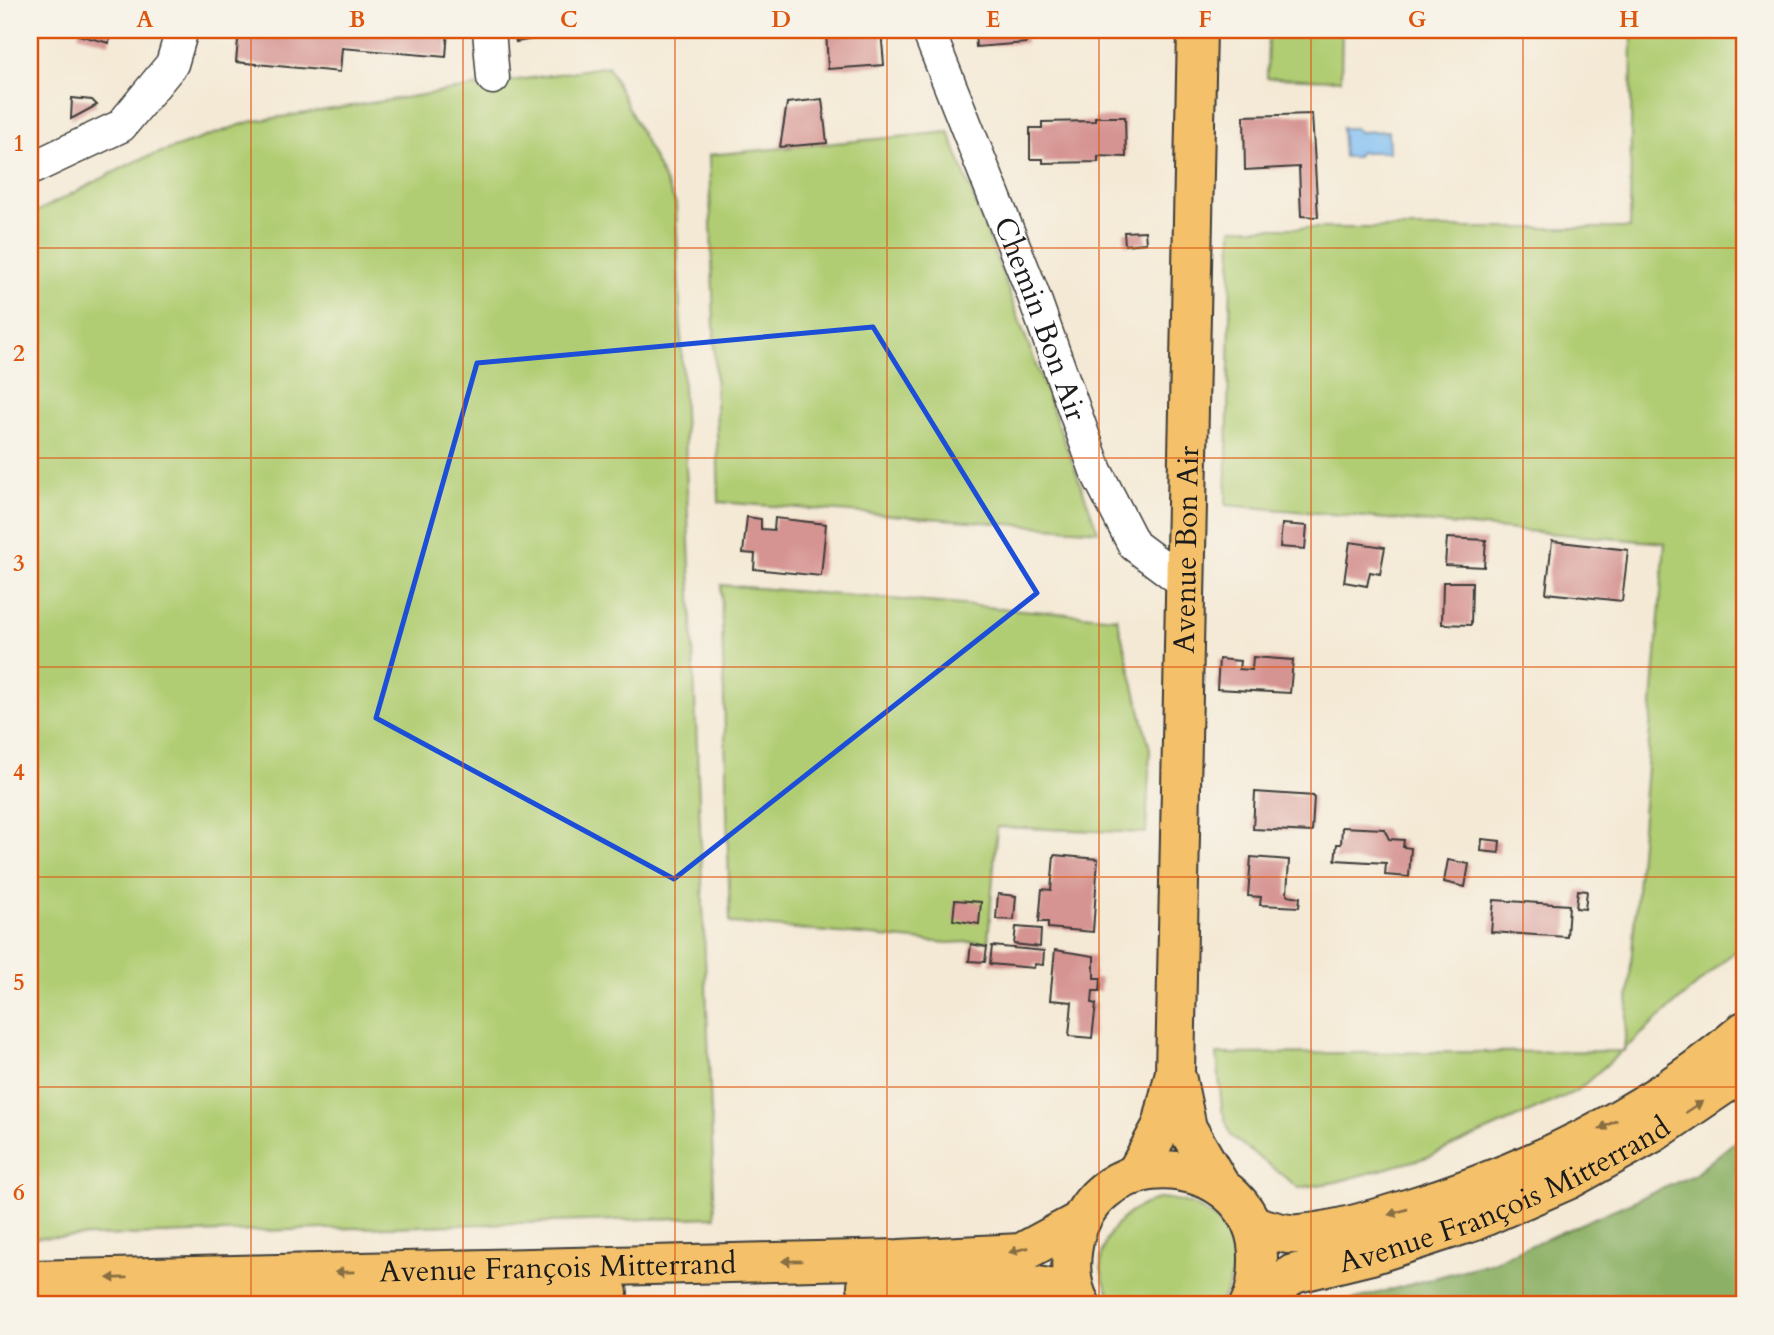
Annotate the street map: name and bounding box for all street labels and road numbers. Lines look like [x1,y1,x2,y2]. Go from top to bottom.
street label: Chemin Bon Air [983,211,1096,426]
street label: Avenue Bon Air [1164,445,1209,654]
street label: Avenue François Mitterrand [1335,1107,1678,1283]
street label: Avenue François Mitterrand [379,1243,737,1293]

